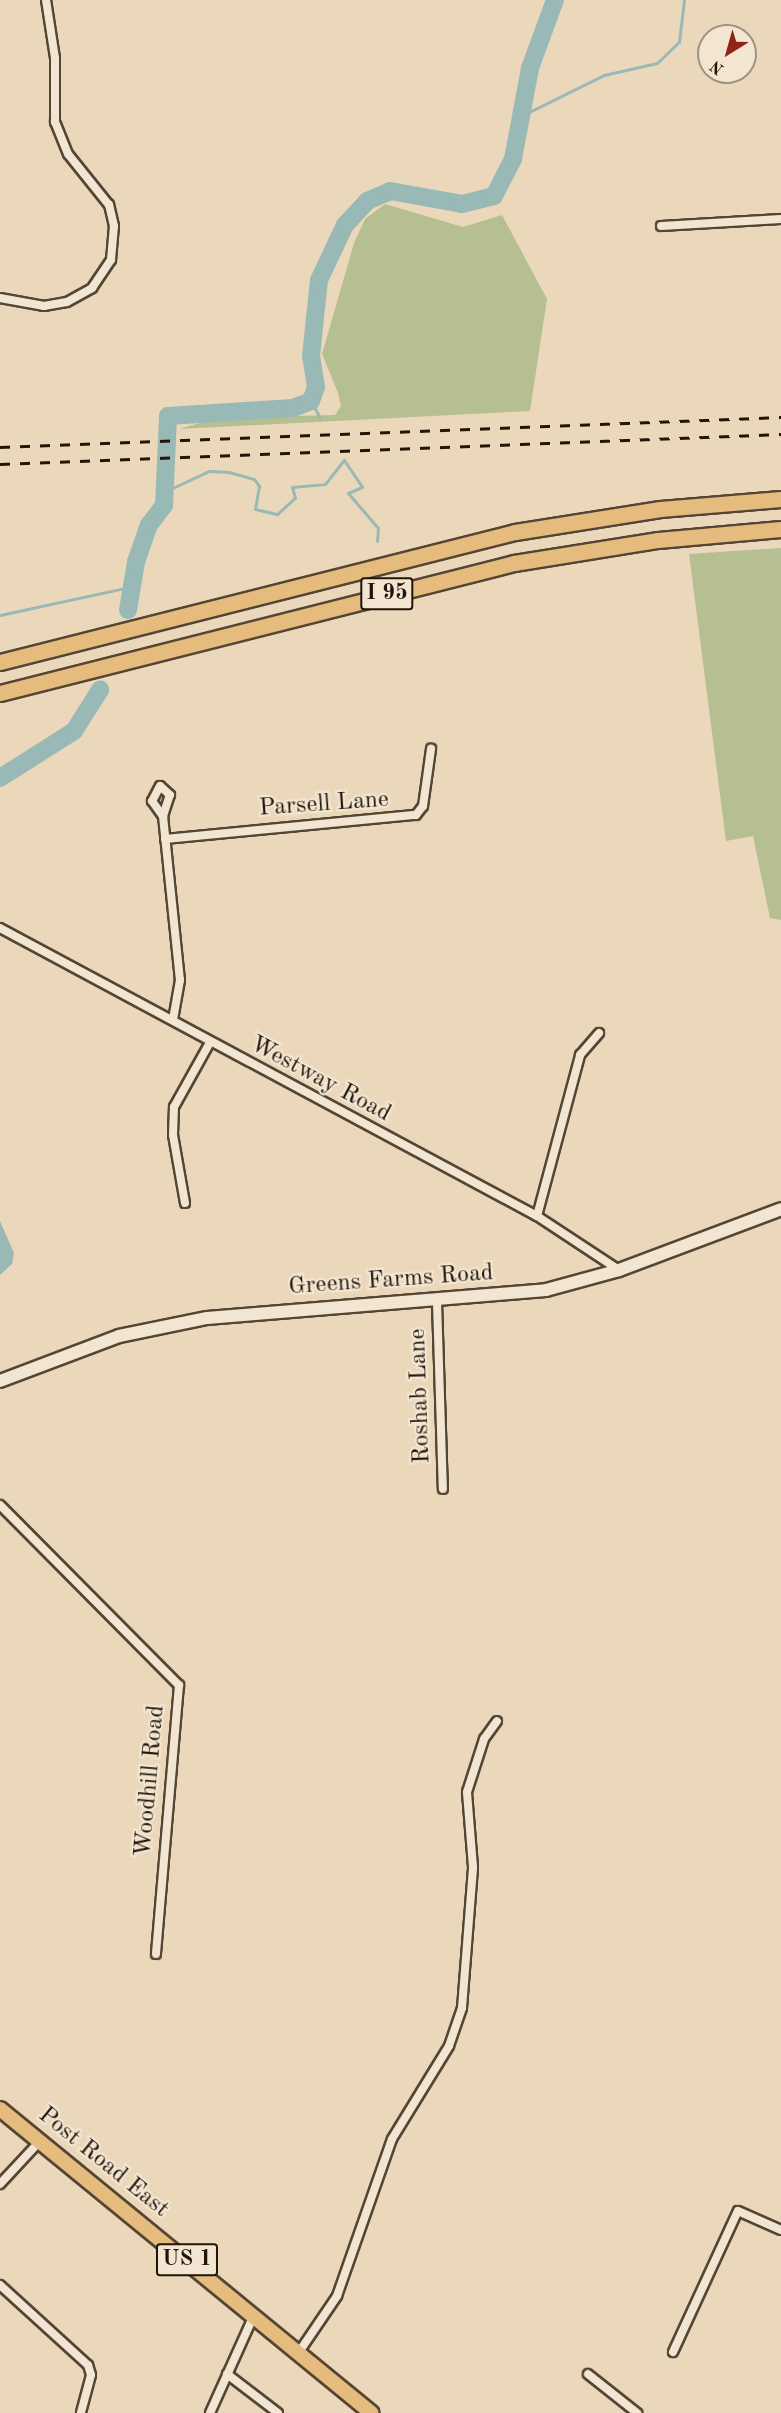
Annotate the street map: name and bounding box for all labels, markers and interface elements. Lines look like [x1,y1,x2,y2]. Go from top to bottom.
north arrow [697,24,757,84]
text: N [708,57,727,77]
road number: I 95 [360,575,414,613]
street label: Parsell Lane [258,786,390,824]
street label: Westway Road [245,1031,395,1129]
street label: Greens Farms Road [288,1259,494,1303]
street label: Roshab Lane [404,1328,438,1464]
street label: Woodhill Road [130,1704,172,1858]
street label: Post Road East [32,2101,174,2225]
road number: US 1 [156,2241,219,2279]

